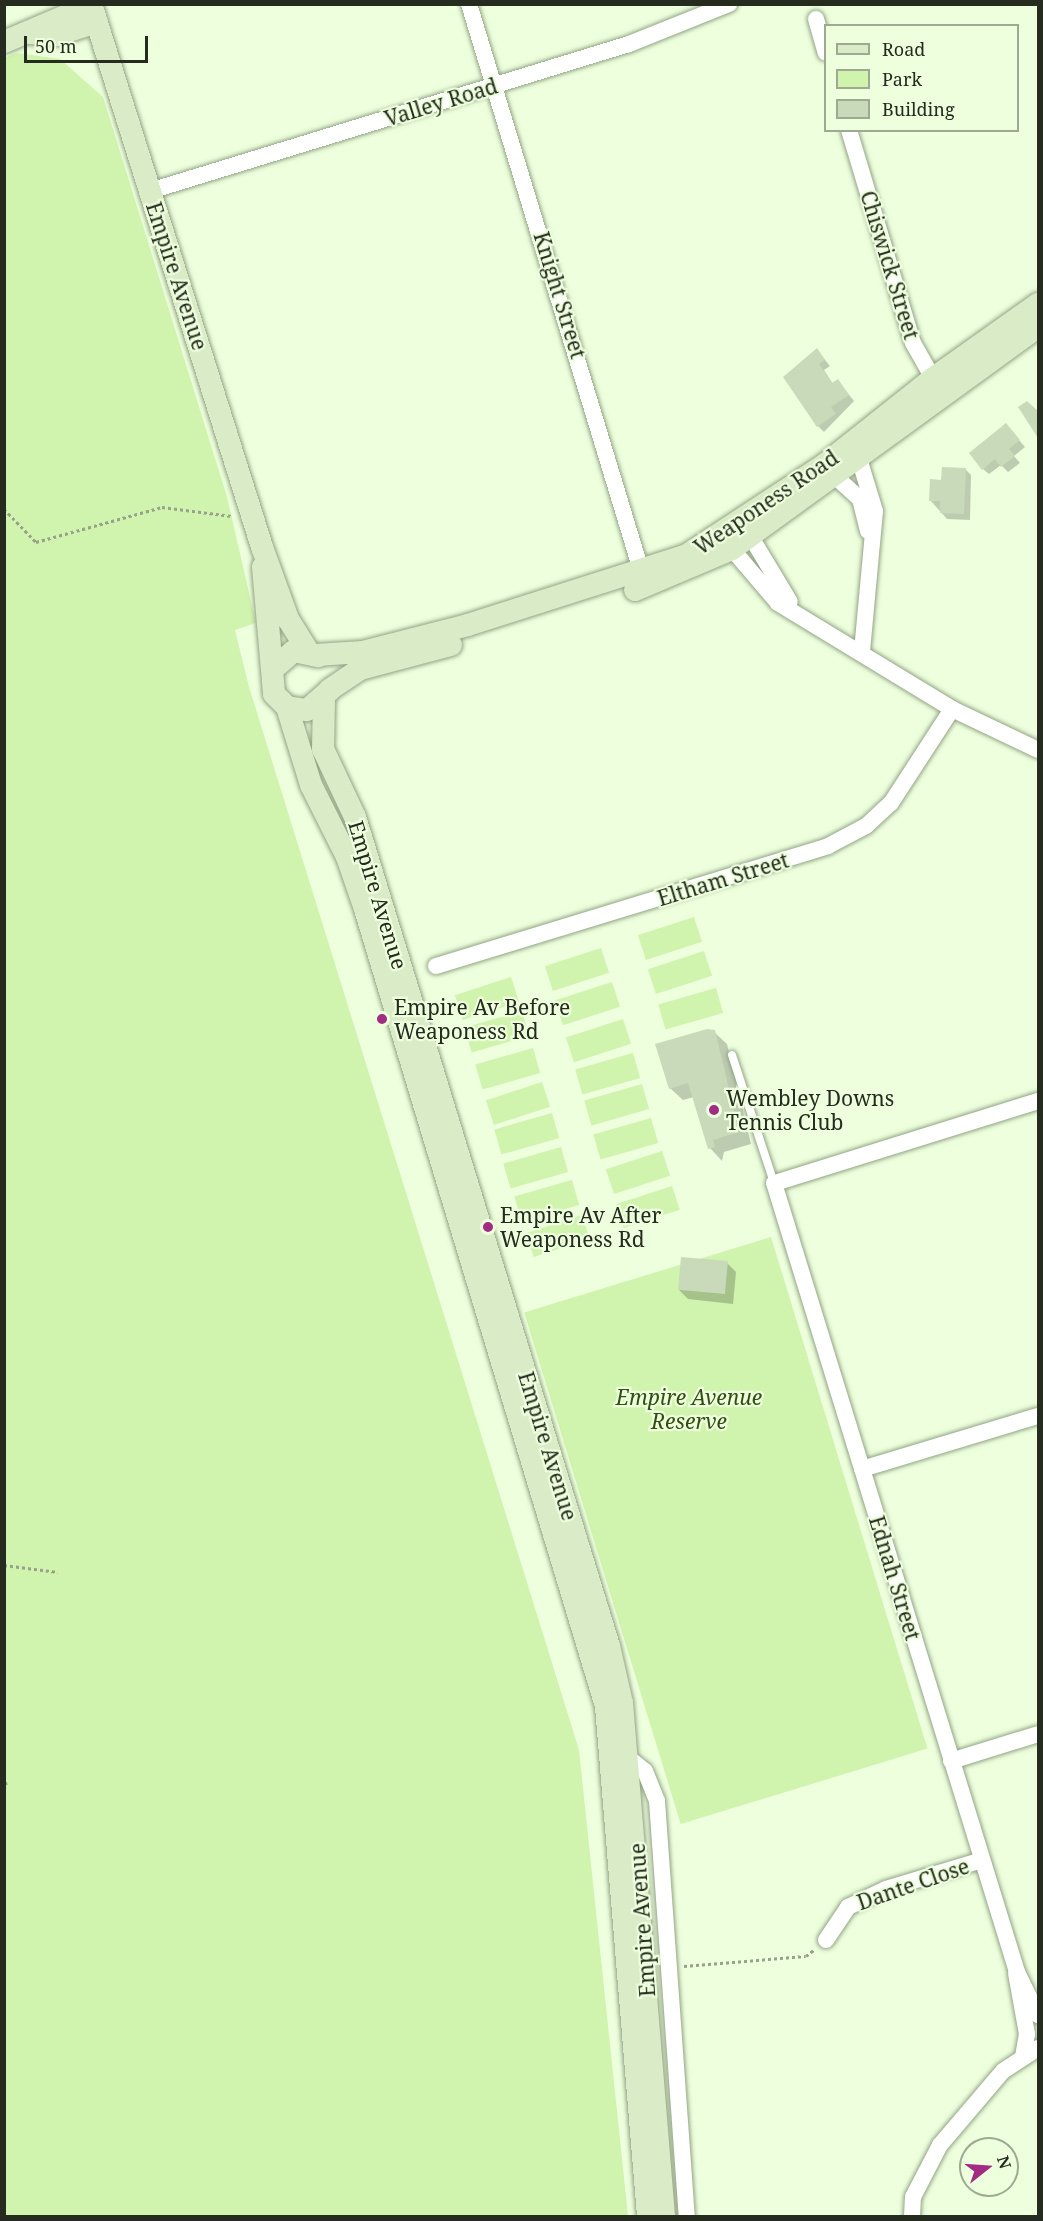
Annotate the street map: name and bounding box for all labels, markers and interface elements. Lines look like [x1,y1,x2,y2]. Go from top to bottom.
scale bar [27,24,152,62]
legend [824,24,1019,132]
text: 50 m [35,34,77,58]
text: Road [882,37,925,61]
text: Park [882,67,922,91]
street label: Valley Road [381,73,501,131]
text: Building [882,97,955,121]
street label: Chiswick Street [855,188,925,342]
street label: Empire Avenue [141,199,213,353]
street label: Knight Street [529,229,591,361]
street label: Weaponess Road [689,444,843,560]
street label: Empire Avenue [343,818,413,972]
street label: Eltham Street [654,847,792,911]
place label: Empire Av Before Weaponess Rd [394,994,570,1044]
marker: Empire Av Before Weaponess Rd [375,1012,389,1026]
place label: Wembley Downs Tennis Club [726,1085,894,1135]
marker: Wembley Downs Tennis Club [707,1103,721,1117]
place label: Empire Av After Weaponess Rd [500,1202,661,1252]
marker: Empire Av After Weaponess Rd [481,1220,495,1234]
street label: Empire Avenue [513,1369,583,1523]
park label: Empire Avenue Reserve [616,1384,762,1434]
street label: Ednah Street [864,1513,926,1643]
street label: Empire Avenue [624,1842,660,1998]
street label: Dante Close [854,1853,972,1915]
north arrow [959,2137,1019,2197]
text: N [992,2153,1017,2172]

